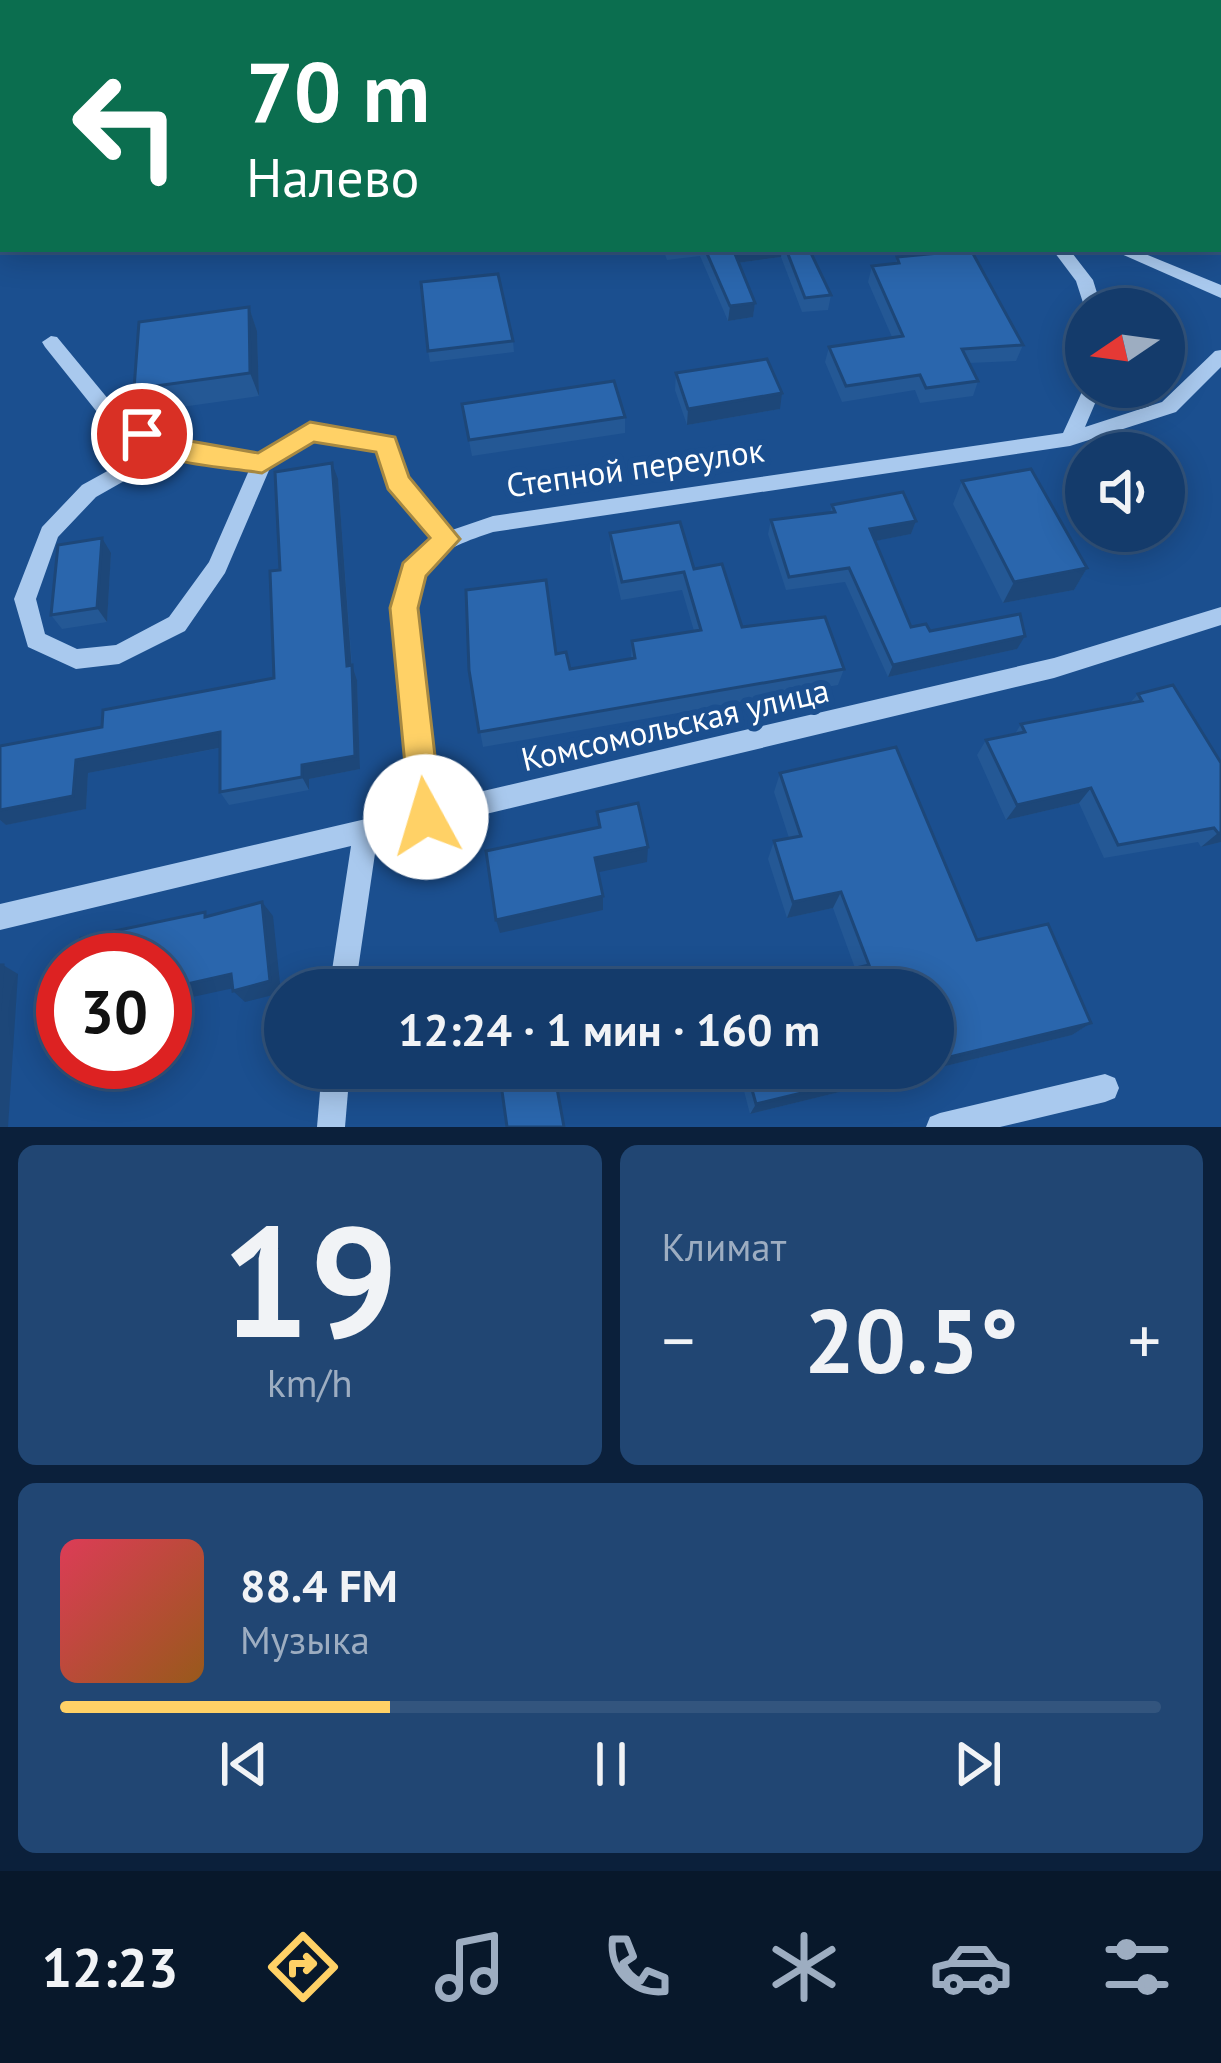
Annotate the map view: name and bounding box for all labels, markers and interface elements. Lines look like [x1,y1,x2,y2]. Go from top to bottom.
text: 70 m [246,36,430,145]
icon: left [48,48,204,204]
text: Налево [246,142,420,212]
north arrow [1065,288,1185,408]
map controls [1065,288,1185,552]
pin [91,383,193,485]
icon: arrive [109,401,175,467]
street label: Степной переулок [503,428,767,506]
button: sound [1065,432,1185,552]
street label: Комсомольская улица [517,668,833,780]
position arrow [363,754,489,880]
speed limit sign: 30 [36,933,192,1089]
text: 12:24 · 1 мин · 160 m [398,1000,820,1058]
text: 19 [221,1178,398,1380]
text: Климат [662,1221,786,1272]
text: 20.5° [804,1281,1019,1398]
text: − [662,1297,695,1382]
text: + [1128,1297,1161,1382]
text: km/h [267,1357,353,1408]
text: 88.4 FM [240,1556,398,1614]
text: Музыка [240,1614,370,1665]
icon: previous [211,1731,277,1797]
icon: pause [578,1731,644,1797]
icon: next [945,1731,1011,1797]
icon: directions [261,1925,345,2009]
icon: music [428,1925,512,2009]
icon: phone [595,1925,679,2009]
icon: climate [762,1925,846,2009]
icon: car [929,1925,1013,2009]
icon: filters [1095,1925,1179,2009]
text: 12:23 [41,1932,178,2002]

